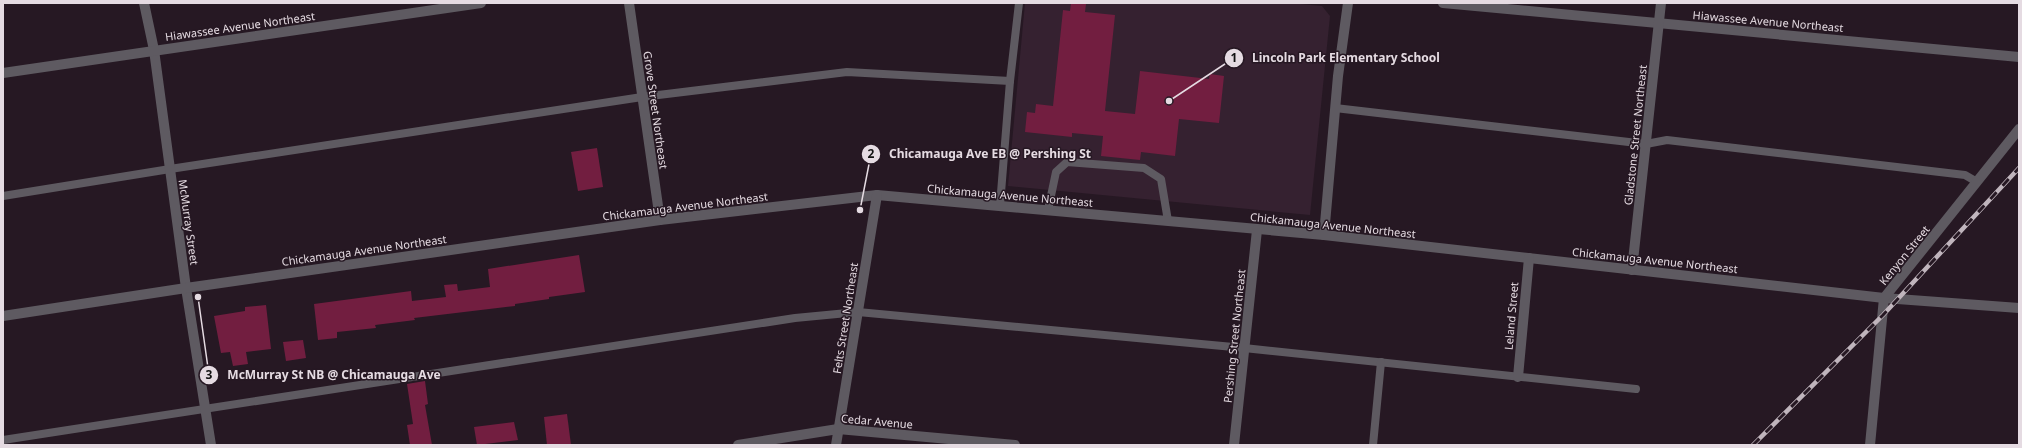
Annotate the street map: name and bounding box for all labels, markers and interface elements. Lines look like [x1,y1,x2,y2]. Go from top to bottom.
street label: Hiawassee Avenue Northeast [1692,7,1844,35]
street label: Hiawassee Avenue Northeast [164,8,316,44]
callout: Lincoln Park Elementary School [1224,46,1448,70]
text: 1 [1231,49,1237,66]
text: Lincoln Park Elementary School [1252,49,1440,66]
street label: Grove Street Northeast [640,50,672,170]
street label: Gladstone Street Northeast [1620,64,1650,206]
callout: Chicamauga Ave EB @ Pershing St [861,142,1099,166]
text: 2 [868,145,875,162]
text: Chicamauga Ave EB @ Pershing St [889,145,1091,162]
street label: McMurray Street [176,178,202,266]
street label: Chickamauga Avenue Northeast [926,180,1094,210]
street label: Chickamauga Avenue Northeast [602,188,769,224]
street label: Chickamauga Avenue Northeast [1249,209,1417,241]
street label: Kenyon Street [1875,222,1933,288]
street label: Chickamauga Avenue Northeast [281,231,447,269]
street label: Chickamauga Avenue Northeast [1571,244,1739,276]
street label: Felts Street Northeast [829,261,861,375]
street label: Pershing Street Northeast [1220,268,1248,404]
street label: Leland Street [1501,281,1521,351]
callout: McMurray St NB @ Chicamauga Ave [199,363,449,387]
text: 3 [206,366,213,383]
text: McMurray St NB @ Chicamauga Ave [227,366,441,383]
street label: Cedar Avenue [840,410,914,432]

